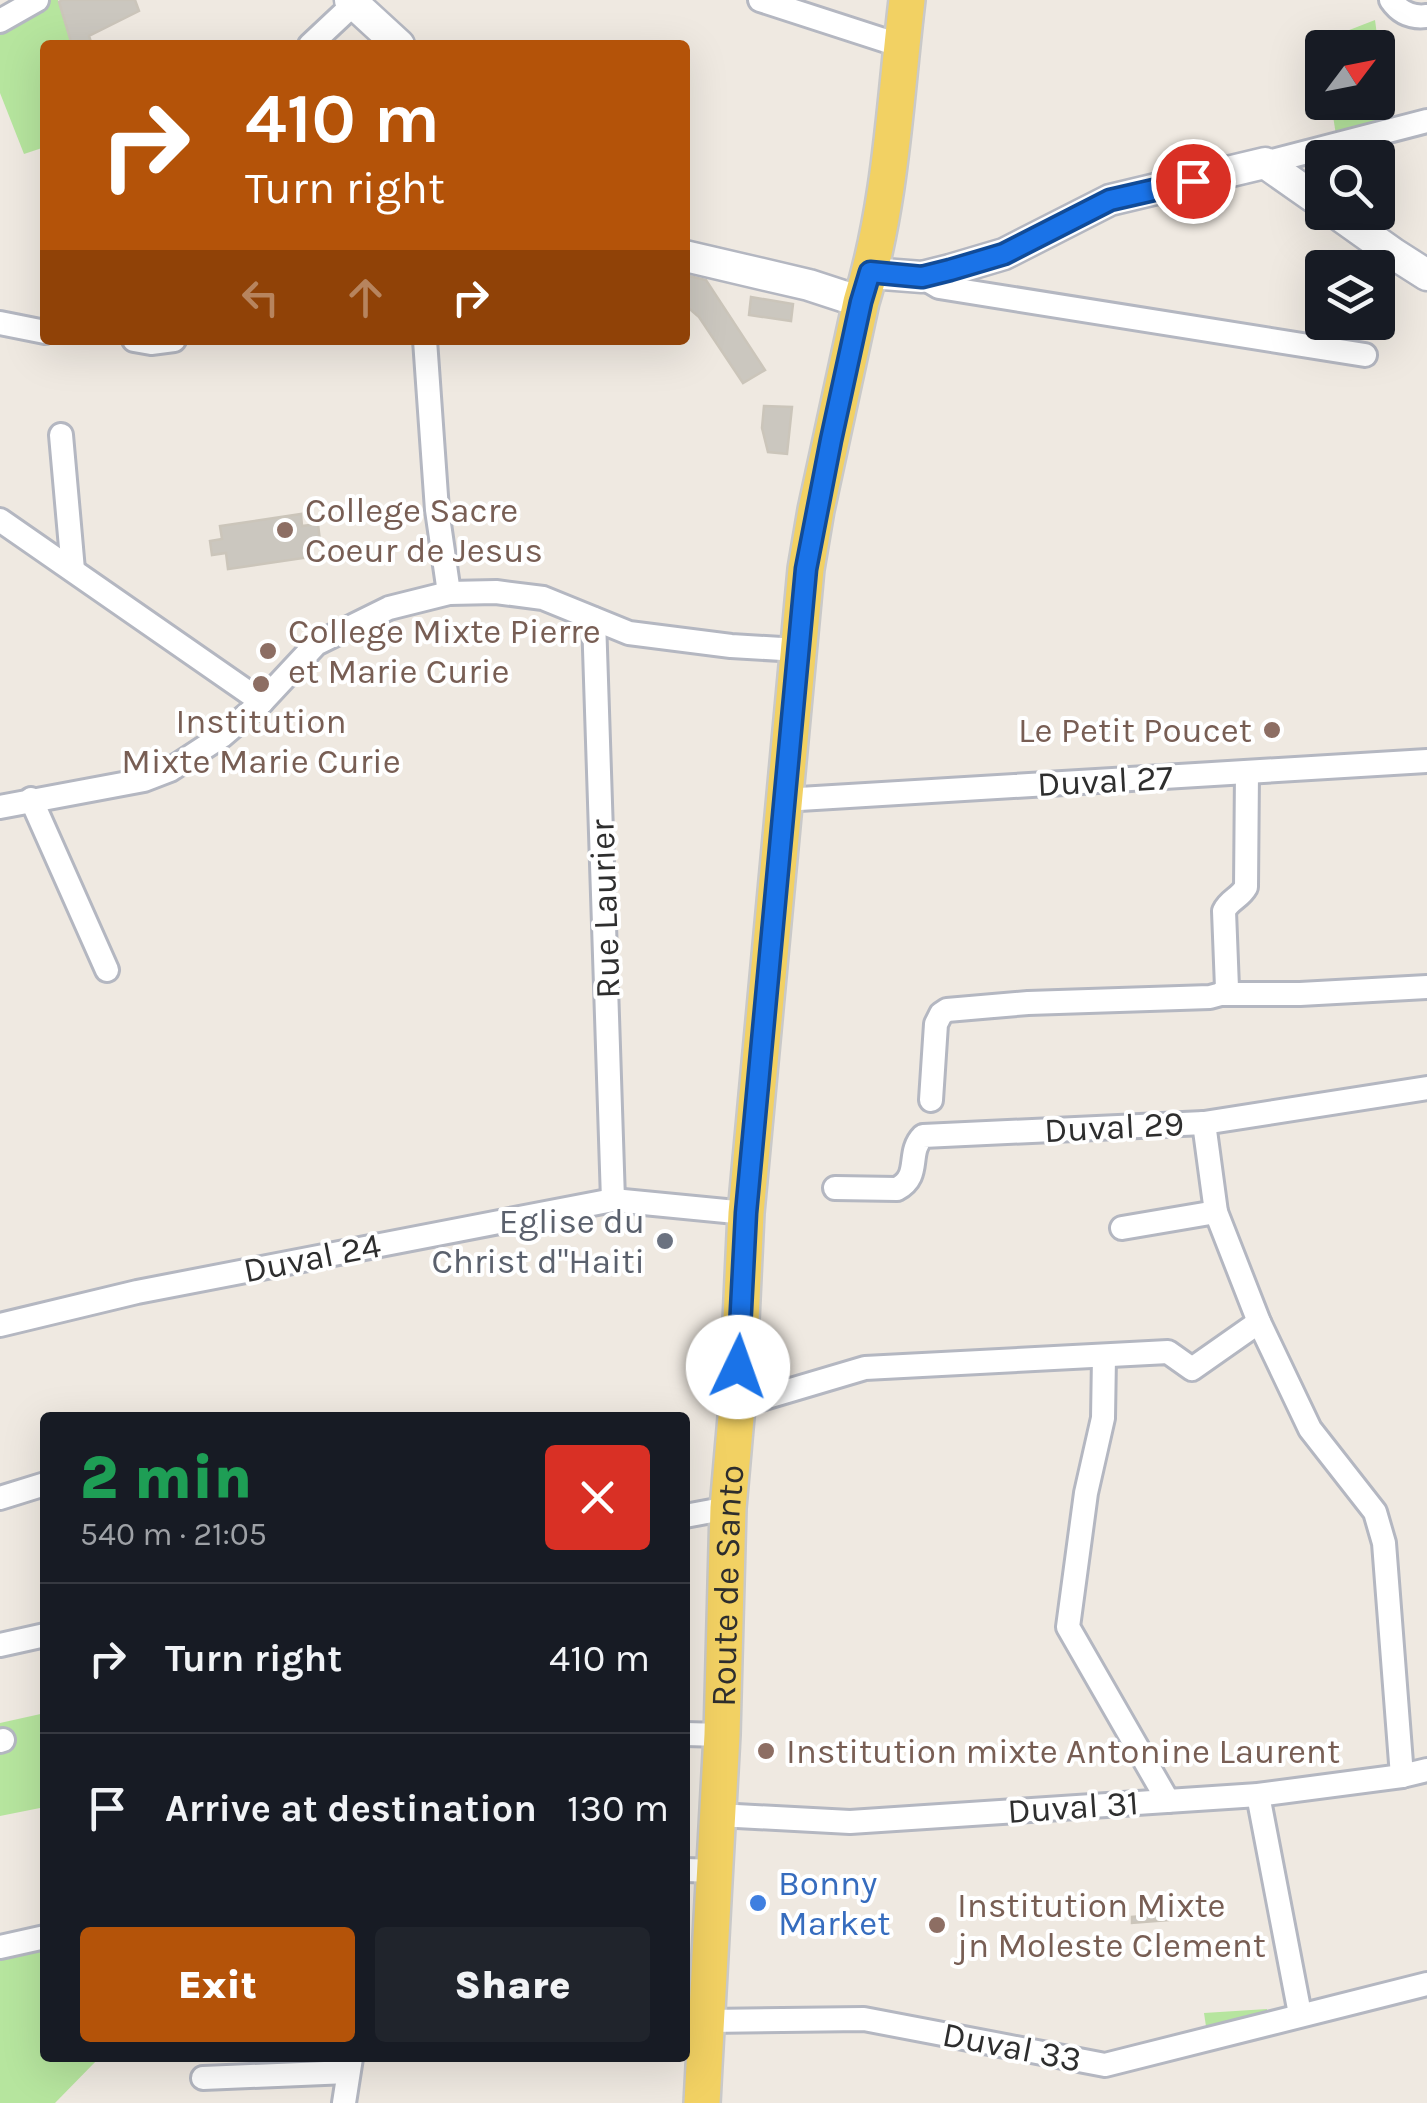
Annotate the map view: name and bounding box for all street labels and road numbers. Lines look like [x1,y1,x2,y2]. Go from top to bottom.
street label: Duval 27 [1036,757,1174,805]
street label: Rue Laurier [581,818,629,999]
street label: Duval 29 [1043,1103,1185,1151]
street label: Duval 24 [240,1225,384,1291]
street label: Route de Santo [702,1463,752,1707]
street label: Duval 31 [1006,1782,1140,1832]
street label: Duval 33 [939,2013,1085,2081]

